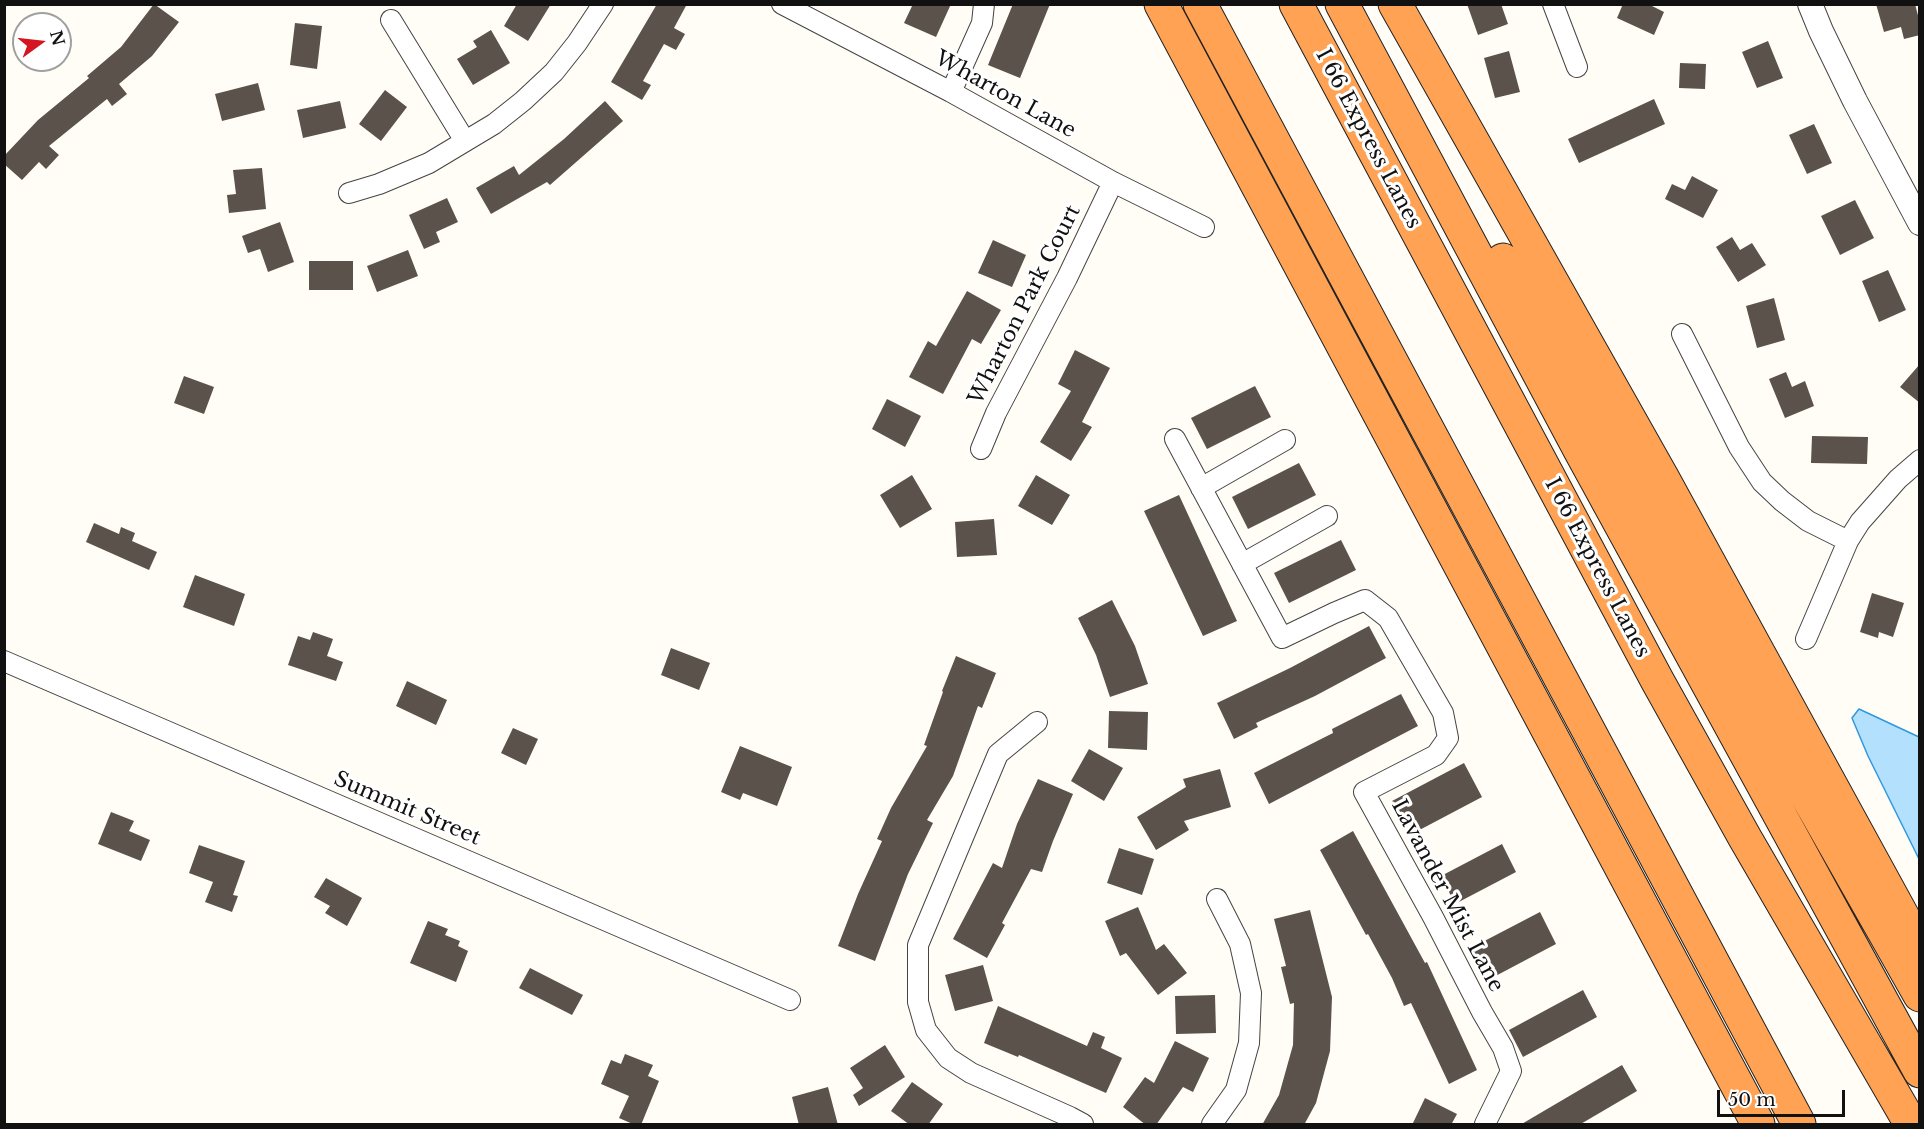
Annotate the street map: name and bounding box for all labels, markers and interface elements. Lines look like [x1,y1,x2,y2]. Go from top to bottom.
north arrow [12,12,72,72]
text: N [46,28,69,48]
street label: I 66 Express Lanes [1310,45,1426,233]
street label: Wharton Lane [930,46,1080,144]
street label: Wharton Park Court [964,201,1086,409]
street label: I 66 Express Lanes [1539,474,1655,662]
street label: Summit Street [330,767,484,851]
street label: Lavander Mist Lane [1386,795,1508,997]
scale bar [1720,1078,1848,1116]
text: 50 m [1728,1089,1776,1111]

